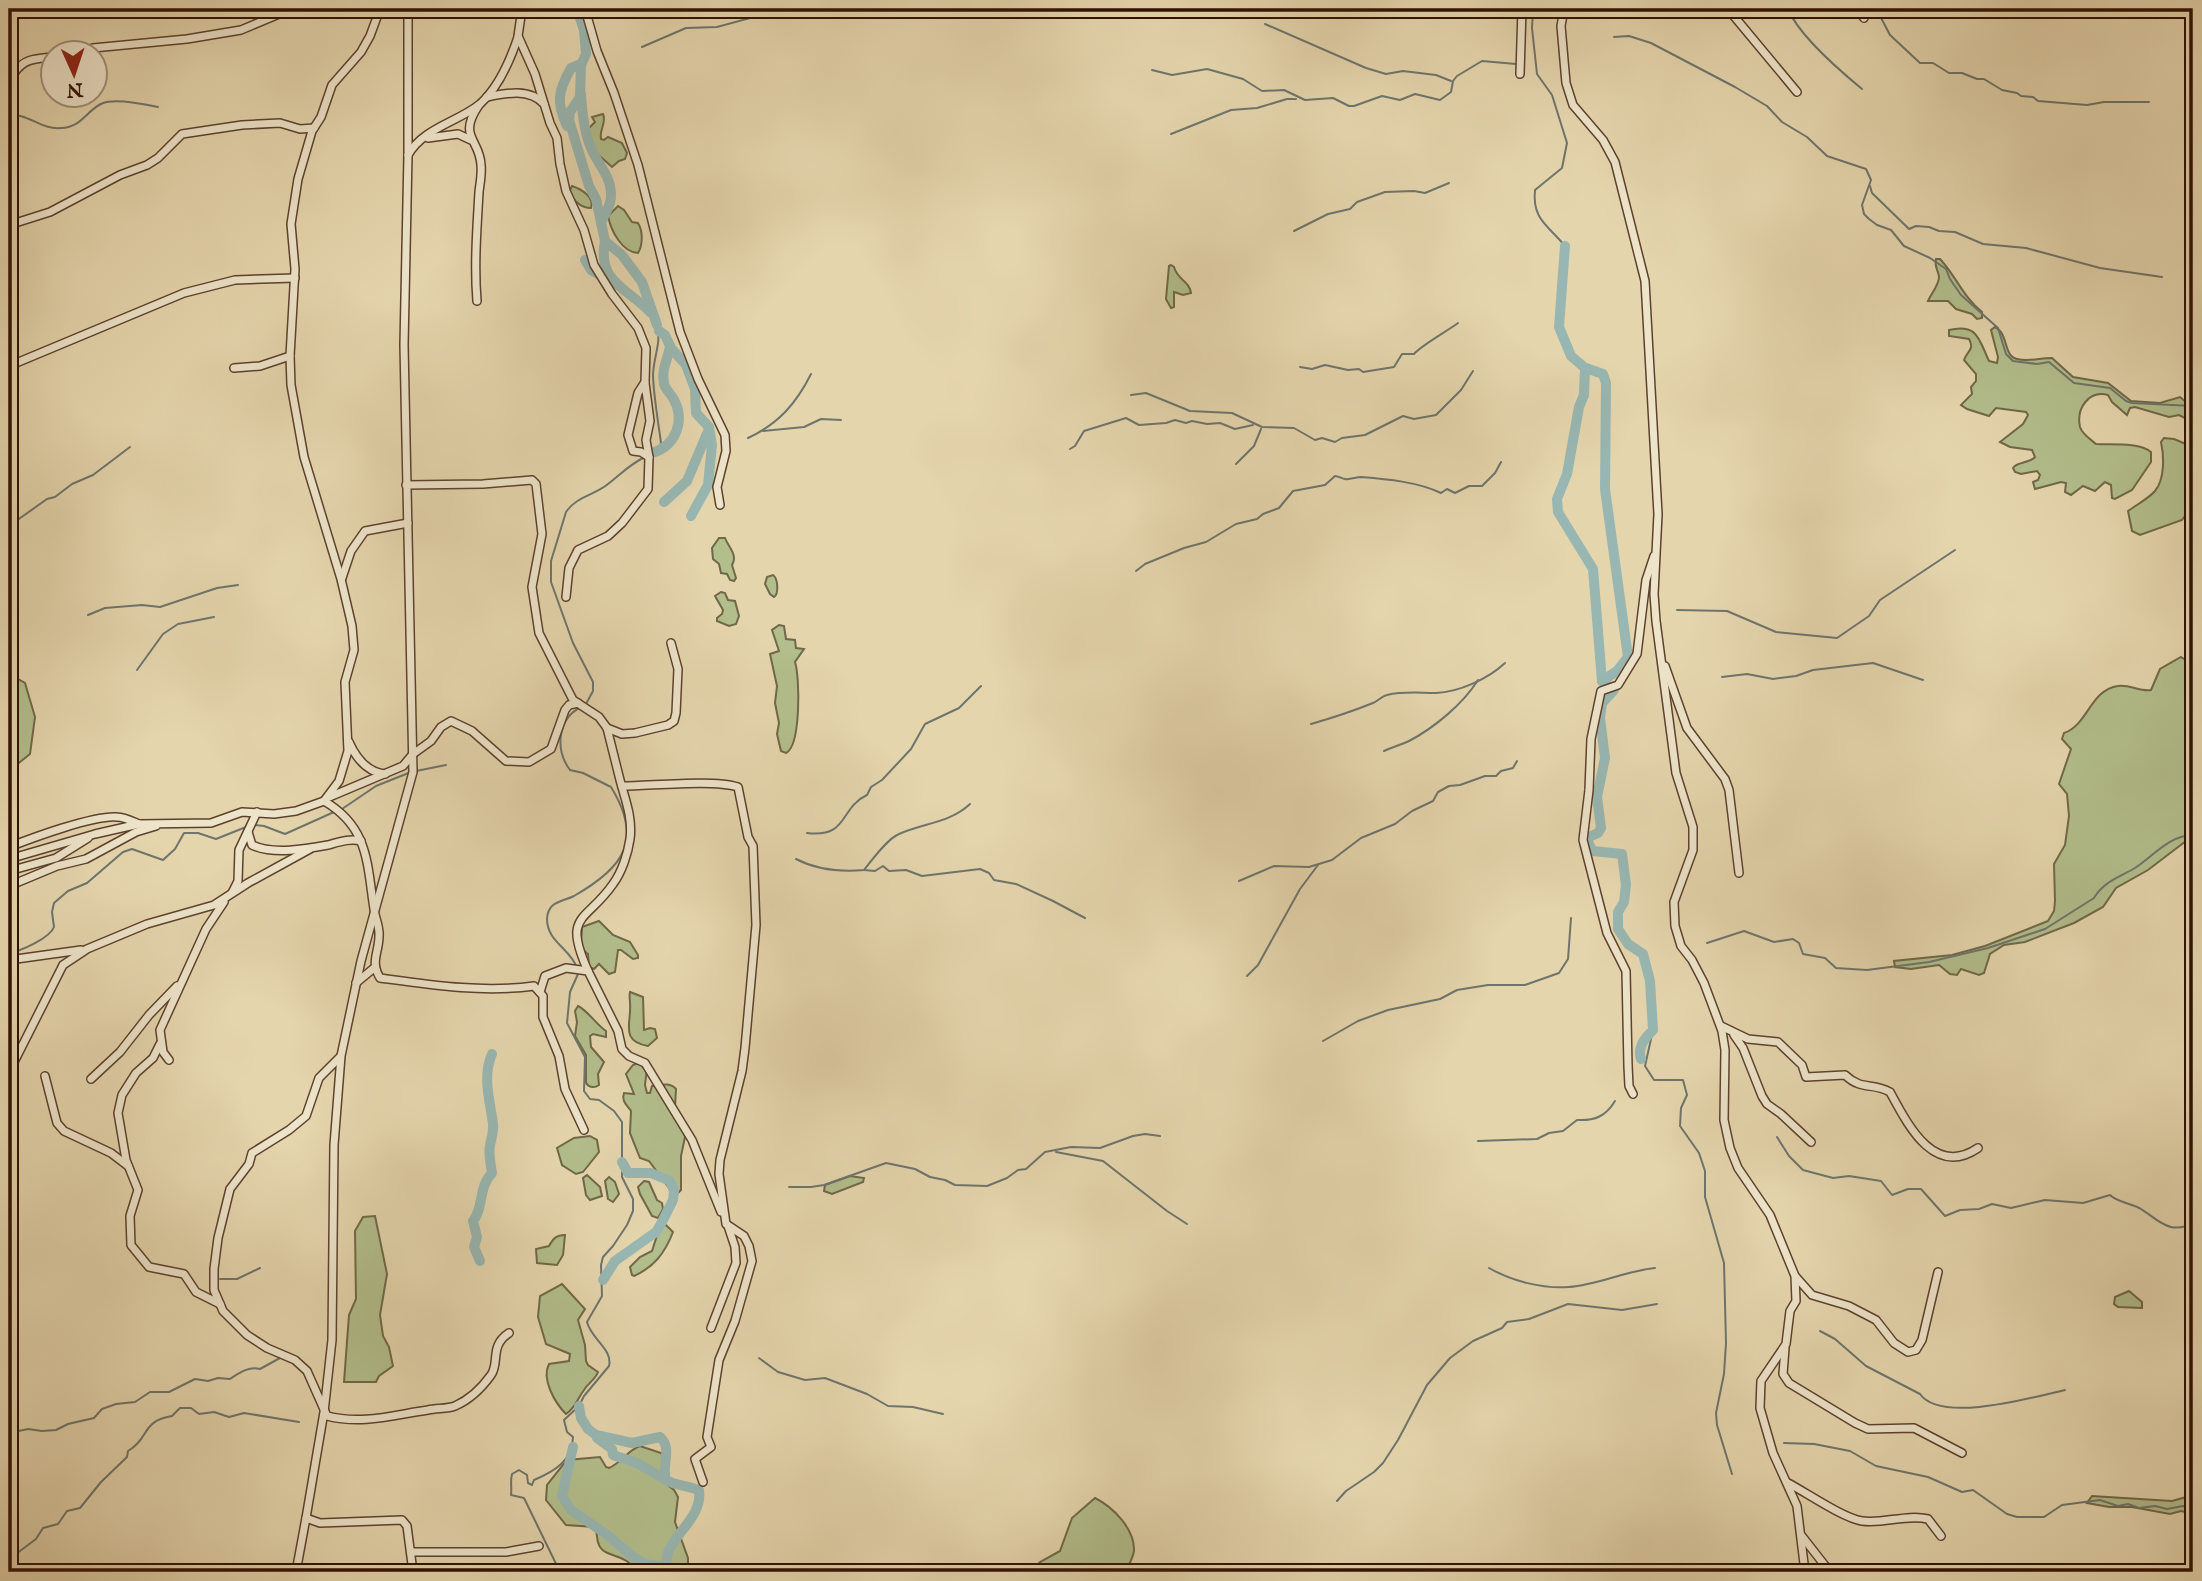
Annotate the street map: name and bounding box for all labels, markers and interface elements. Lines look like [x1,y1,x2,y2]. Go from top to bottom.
north arrow [38,38,108,108]
text: N [65,77,85,101]

